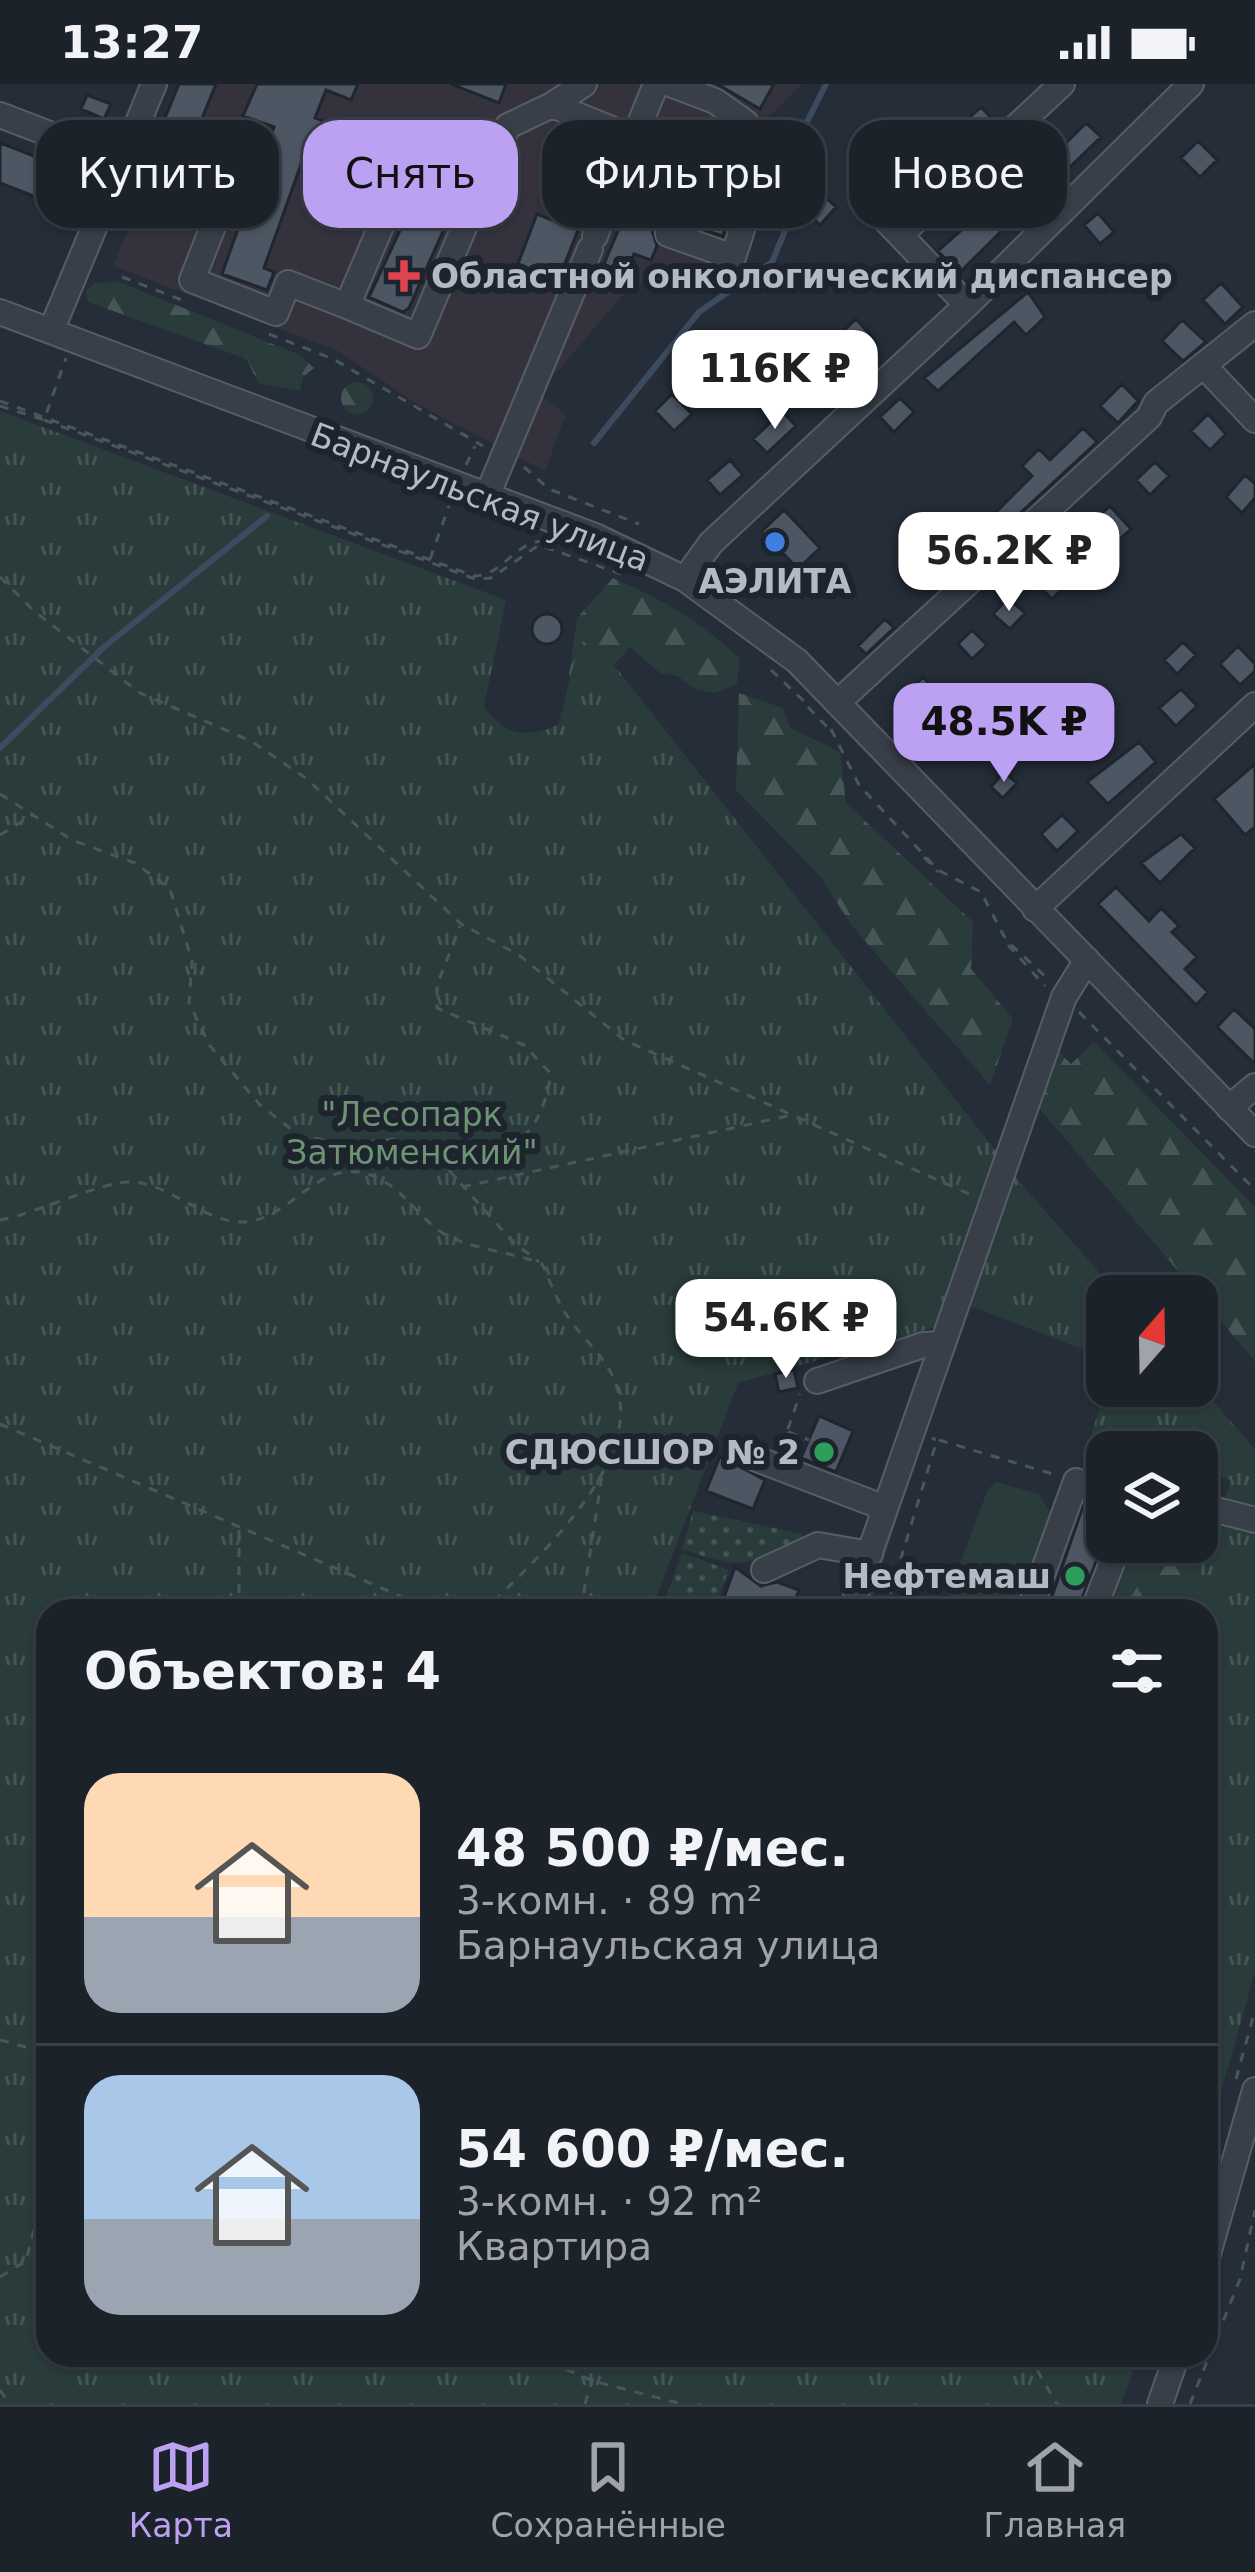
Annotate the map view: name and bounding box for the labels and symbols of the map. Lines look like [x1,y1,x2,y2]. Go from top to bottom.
place label: Областной онкологический диспансер [431,257,1173,296]
marker: Областной онкологический диспансер [388,260,420,292]
pin: 116K ₽ [677,330,873,432]
street label: Барнаульская улица [305,414,655,580]
pin: 56.2K ₽ [898,512,1120,614]
marker: АЭЛИТА [762,529,788,555]
place label: АЭЛИТА [699,562,852,601]
pin: 48.5K ₽ [893,683,1115,785]
park label: "Лесопарк Затюменский" [286,1095,538,1172]
north arrow [1086,1275,1218,1407]
pin: 54.6K ₽ [675,1279,897,1381]
place label: СДЮСШОР № 2 [505,1433,800,1472]
marker: СДЮСШОР № 2 [811,1439,837,1465]
place label: Нефтемаш [842,1557,1051,1596]
marker: Нефтемаш [1062,1563,1088,1589]

